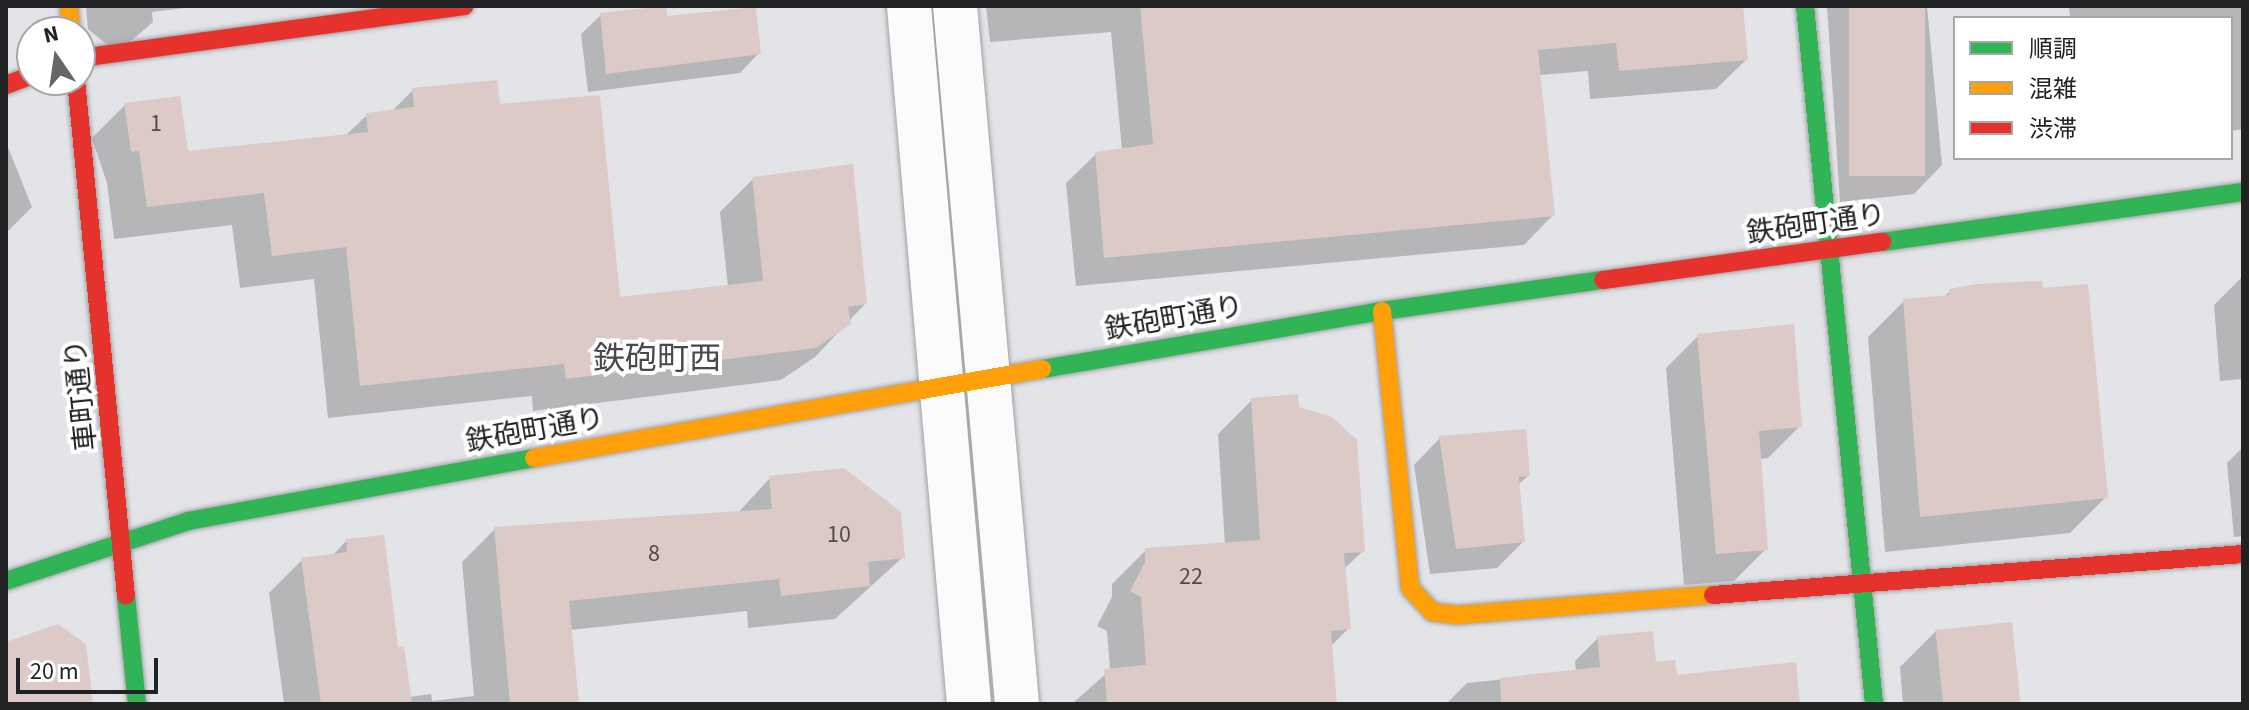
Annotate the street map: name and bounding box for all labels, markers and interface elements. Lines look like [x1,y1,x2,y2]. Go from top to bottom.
north arrow [16,16,96,96]
legend [1953,16,2233,160]
text: N [40,17,62,52]
text: 順調 [2029,32,2077,67]
text: 混雑 [2029,72,2077,107]
house number: 1 [150,110,162,138]
text: 渋滞 [2029,112,2077,147]
street label: 鉄砲町通り [1744,198,1888,250]
street label: 鉄砲町通り [1102,289,1246,347]
street label: 車町通り [58,338,104,452]
district label: 鉄砲町西 [593,340,721,378]
street label: 鉄砲町通り [463,401,607,459]
house number: 10 [827,521,851,549]
house number: 8 [648,540,660,568]
house number: 22 [1179,563,1203,591]
scale bar [20,642,162,692]
text: 20 m [30,654,79,689]

